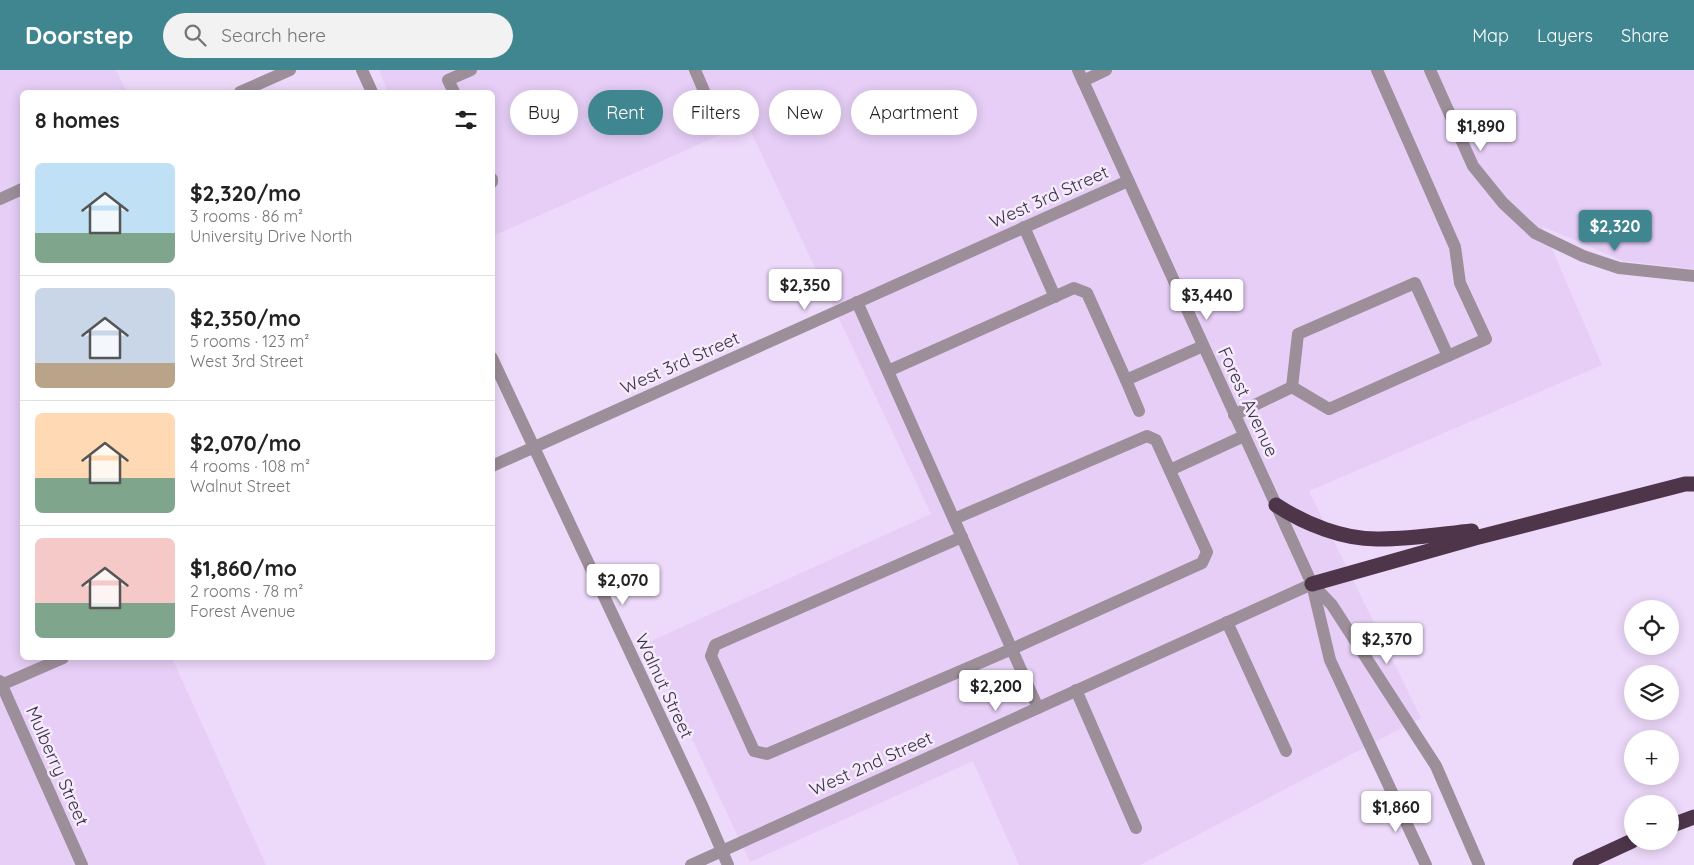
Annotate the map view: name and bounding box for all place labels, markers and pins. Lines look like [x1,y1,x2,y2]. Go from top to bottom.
pin: $1,890 [1440,109,1522,152]
pin: $2,320 [1574,210,1656,252]
pin: $2,350 [764,268,846,311]
pin: $3,440 [1166,278,1248,321]
pin: $2,070 [582,564,664,606]
pin: $2,370 [1346,622,1428,665]
pin: $2,200 [955,670,1037,712]
pin: $1,860 [1355,790,1437,833]

